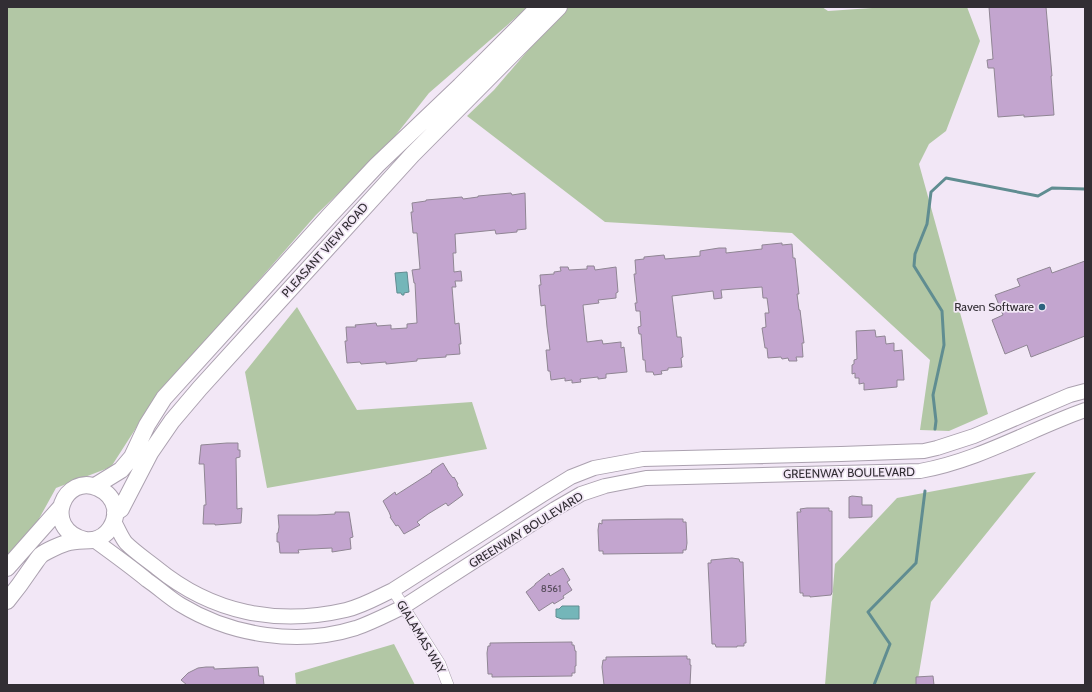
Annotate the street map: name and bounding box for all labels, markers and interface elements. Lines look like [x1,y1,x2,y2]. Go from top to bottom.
street label: PLEASANT VIEW ROAD [278,199,371,300]
place label: Raven Software [954,299,1034,314]
marker: Raven Software [1037,302,1047,312]
street label: GREENWAY BOULEVARD [783,464,915,481]
street label: GREENWAY BOULEVARD [466,488,586,571]
house number: 8561 [541,582,561,595]
street label: GIALAMAS WAY [394,597,449,676]

